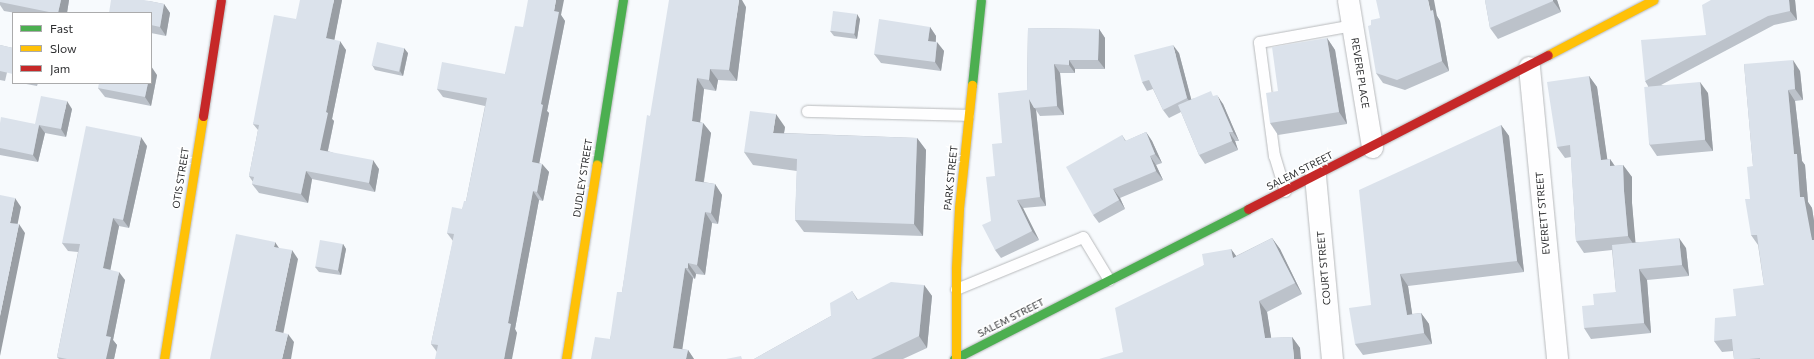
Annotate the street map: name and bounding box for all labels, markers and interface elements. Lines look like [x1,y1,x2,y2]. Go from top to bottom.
legend [12,12,152,84]
text: Fast [50,21,73,35]
street label: REVERE PLACE [1348,37,1372,109]
text: Slow [50,41,77,55]
text: Jam [50,61,70,75]
street label: DUDLEY STREET [571,138,595,218]
street label: PARK STREET [942,145,960,211]
street label: OTIS STREET [170,146,192,210]
street label: SALEM STREET [1265,149,1335,193]
street label: EVERETT STREET [1533,171,1553,255]
street label: COURT STREET [1315,230,1333,306]
street label: SALEM STREET [976,296,1046,340]

